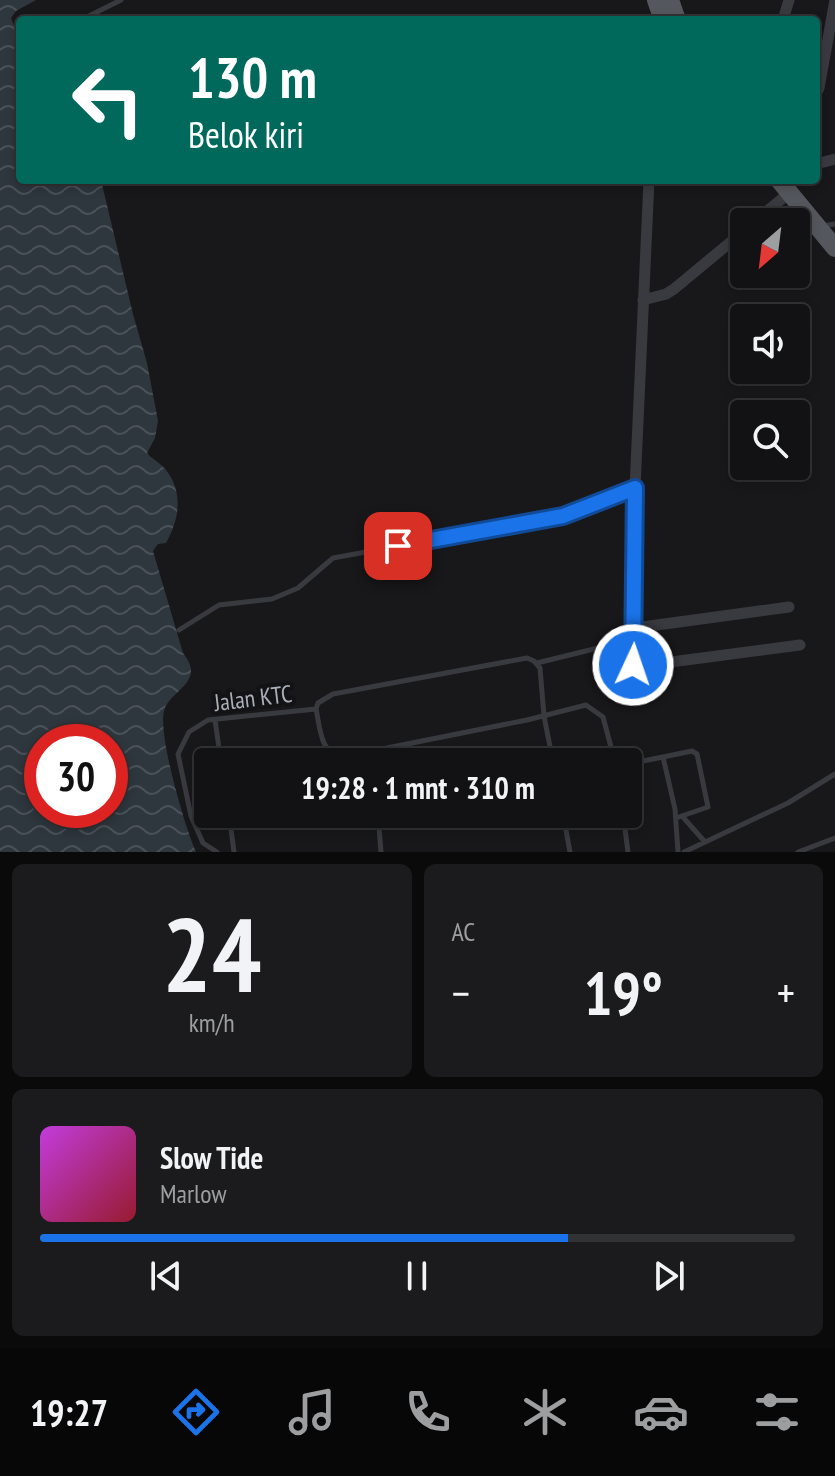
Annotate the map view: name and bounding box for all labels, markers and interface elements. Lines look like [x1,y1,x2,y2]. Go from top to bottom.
text: 130 m [188,41,317,113]
icon: left [56,48,160,152]
text: Belok kiri [188,111,304,158]
north arrow [730,208,810,288]
map controls [730,208,810,480]
button: sound [730,304,810,384]
button: search [730,400,810,480]
pin [364,512,432,580]
icon: arrive [376,524,420,568]
position arrow [591,623,675,707]
street label: Jalan KTC [211,678,294,718]
speed limit sign: 30 [24,724,128,828]
text: 19:28 · 1 mnt · 310 m [301,768,535,807]
text: 24 [162,886,261,1021]
text: AC [452,915,475,948]
text: 19° [584,954,663,1032]
text: − [452,964,470,1021]
text: + [777,964,795,1021]
text: km/h [189,1006,235,1039]
text: Slow Tide [160,1138,263,1177]
text: Marlow [160,1177,226,1210]
icon: previous [144,1254,188,1298]
icon: pause [395,1254,439,1298]
icon: next [647,1254,691,1298]
icon: directions [168,1384,224,1440]
icon: music [284,1384,340,1440]
icon: phone [400,1384,456,1440]
icon: climate [517,1384,573,1440]
icon: car [633,1384,689,1440]
icon: filters [749,1384,805,1440]
text: 19:27 [30,1389,108,1436]

